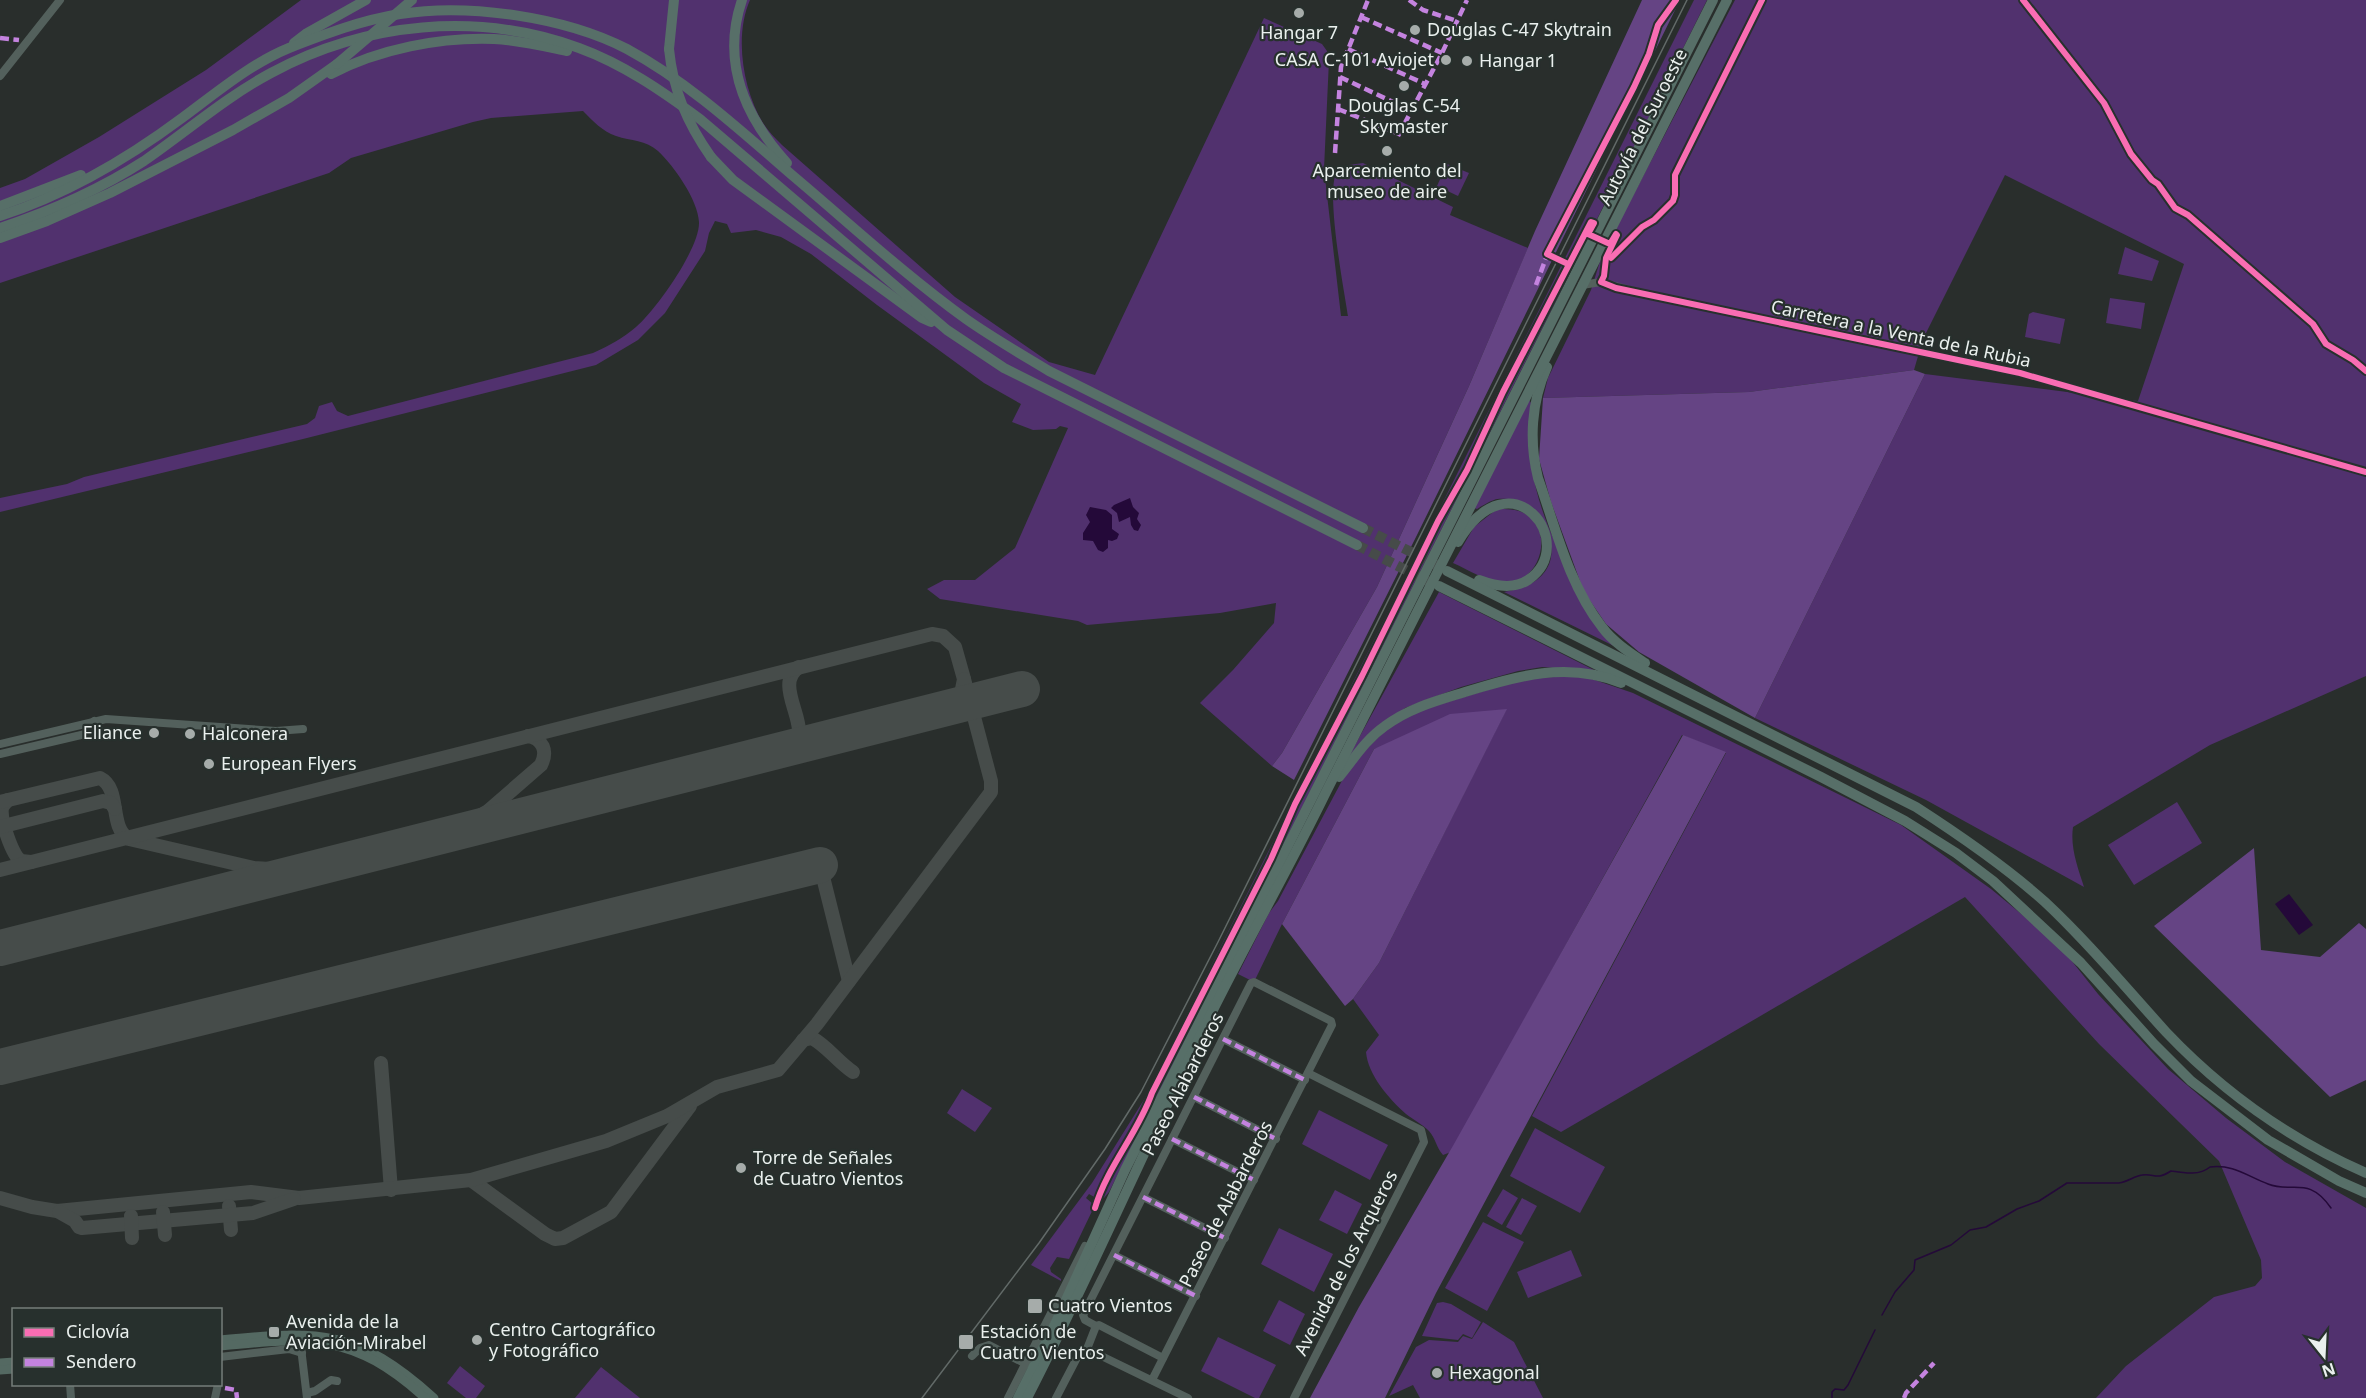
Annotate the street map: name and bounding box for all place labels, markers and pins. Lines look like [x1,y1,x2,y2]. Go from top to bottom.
marker: Hangar 7 [1292,6,1306,20]
place label: Douglas C-47 Skytrain [1427,17,1612,41]
place label: Hangar 7 [1260,20,1338,44]
marker: Douglas C-47 Skytrain [1408,23,1422,37]
place label: CASA C-101 Aviojet [1275,47,1435,71]
place label: Hangar 1 [1479,48,1557,72]
marker: CASA C-101 Aviojet [1439,53,1453,67]
marker: Hangar 1 [1460,54,1474,68]
marker: Douglas C-54 Skymaster [1397,79,1411,93]
place label: Douglas C-54 Skymaster [1348,93,1460,138]
marker: Aparcemiento del museo de aire [1380,144,1394,158]
place label: Aparcemiento del museo de aire [1312,158,1462,203]
place label: Eliance [83,720,142,744]
place label: Halconera [202,721,288,745]
marker: Eliance [147,726,161,740]
marker: Halconera [183,727,197,741]
place label: European Flyers [221,751,357,775]
marker: European Flyers [202,757,216,771]
place label: Torre de Señales de Cuatro Vientos [753,1145,903,1190]
marker: Torre de Señales de Cuatro Vientos [734,1161,748,1175]
place label: Cuatro Vientos [1048,1293,1172,1317]
marker: Cuatro Vientos [1026,1297,1044,1315]
place label: Avenida de la Aviación-Mirabel [286,1309,427,1354]
place label: Centro Cartográfico y Fotográfico [489,1317,656,1362]
place label: Estación de Cuatro Vientos [980,1319,1104,1364]
marker: Avenida de la Aviación-Mirabel [267,1325,281,1339]
marker: Centro Cartográfico y Fotográfico [470,1333,484,1347]
marker: Estación de Cuatro Vientos [957,1333,975,1351]
place label: Hexagonal [1449,1360,1540,1384]
marker: Hexagonal [1430,1366,1444,1380]

